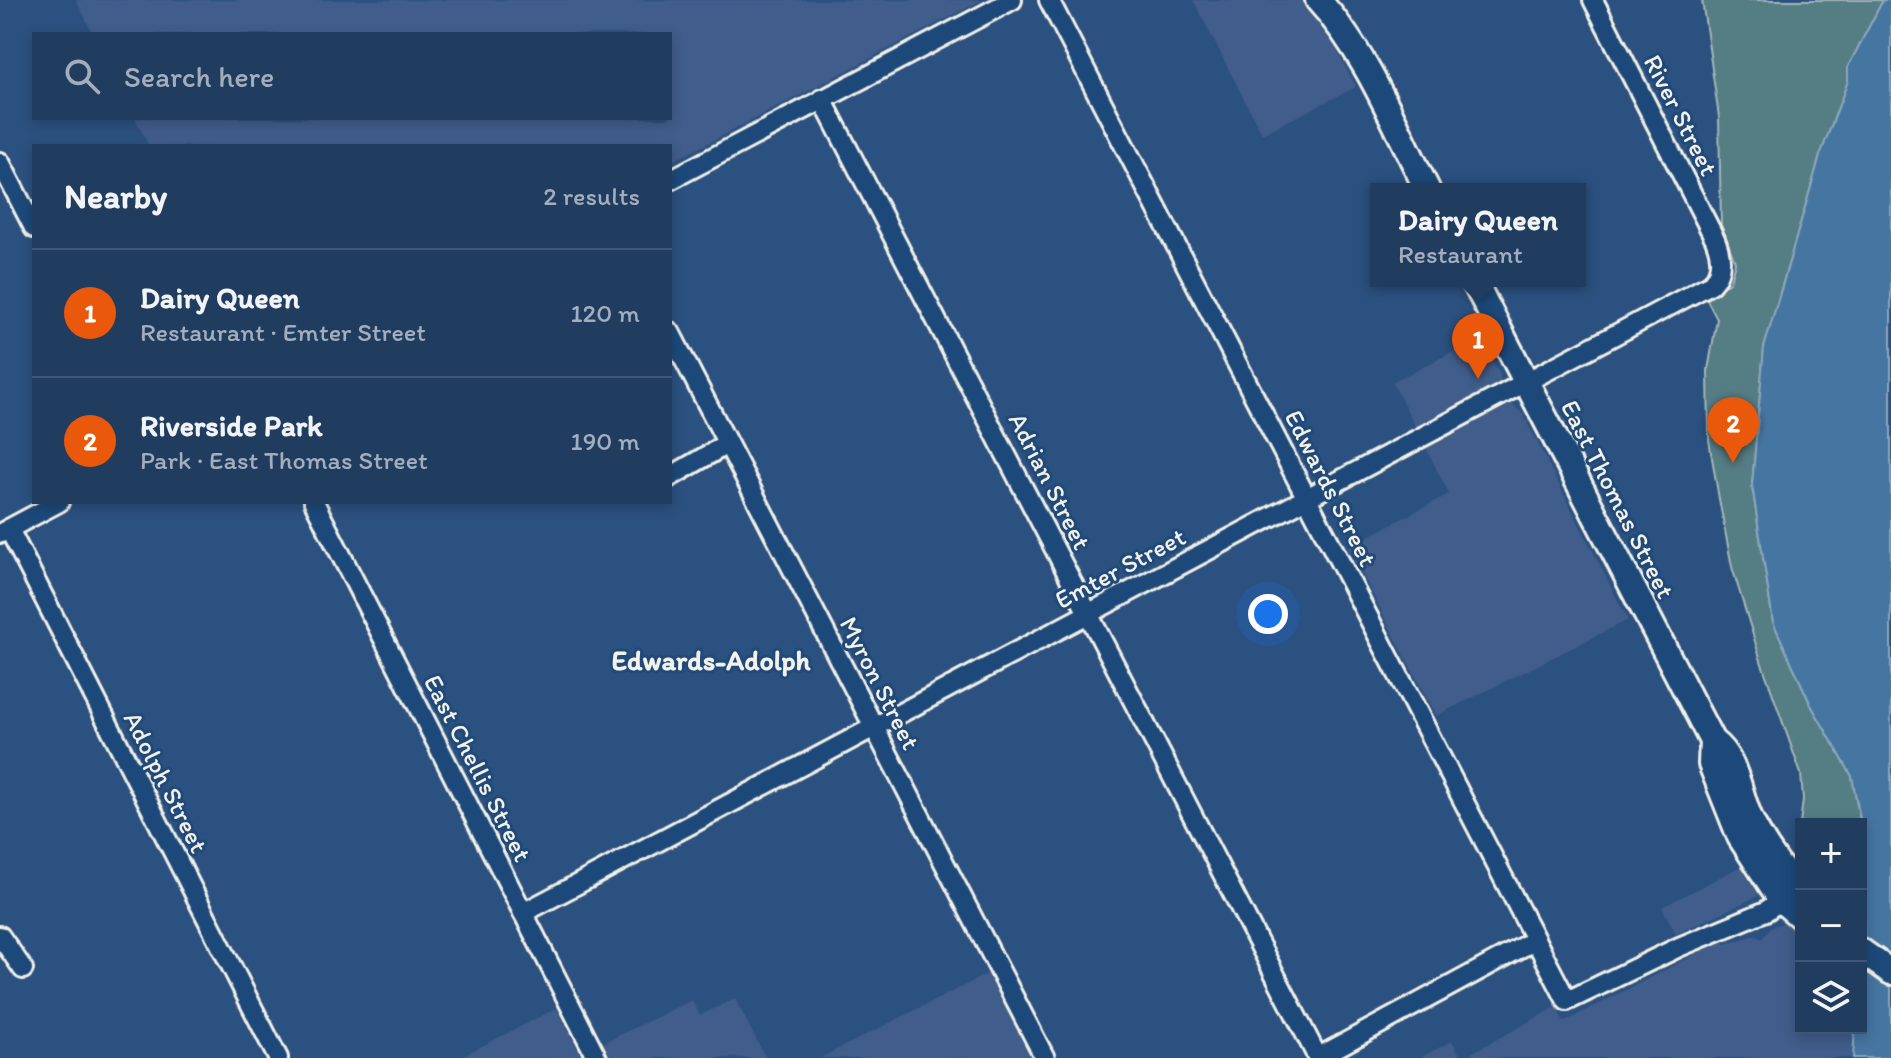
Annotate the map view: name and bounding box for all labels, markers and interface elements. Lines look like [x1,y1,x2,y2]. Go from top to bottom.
search box [32,32,672,120]
street label: River Street [1637,49,1725,181]
icon: search [60,54,104,98]
text: Search here [124,58,274,95]
text: Nearby [64,176,167,217]
text: 2 results [543,180,640,212]
popup [1370,183,1586,287]
text: Dairy Queen [1398,201,1558,238]
text: Restaurant [1398,238,1523,270]
text: Dairy Queen [140,279,300,316]
text: 1 [84,297,96,329]
text: 120 m [571,297,640,329]
pin: 1 [1452,313,1504,379]
text: Restaurant · Emter Street [140,316,426,348]
street label: East Thomas Street [1554,394,1682,604]
pin: 2 [1707,397,1759,463]
street label: Edwards Street [1278,404,1384,572]
text: Riverside Park [140,407,323,444]
street label: Adrian Street [1002,407,1098,555]
text: 2 [83,425,97,457]
text: 190 m [571,425,640,457]
text: Park · East Thomas Street [140,444,428,476]
street label: Emter Street [1049,520,1191,616]
your location [1248,594,1288,634]
street label: Myron Street [833,611,927,755]
district label: Edwards-Adolph [612,643,812,677]
street label: East Chellis Street [417,669,539,867]
street label: Adolph Street [117,706,215,858]
map controls [1795,818,1867,1034]
button: + [1795,818,1867,890]
button: − [1795,890,1867,962]
button: layers [1795,962,1867,1034]

